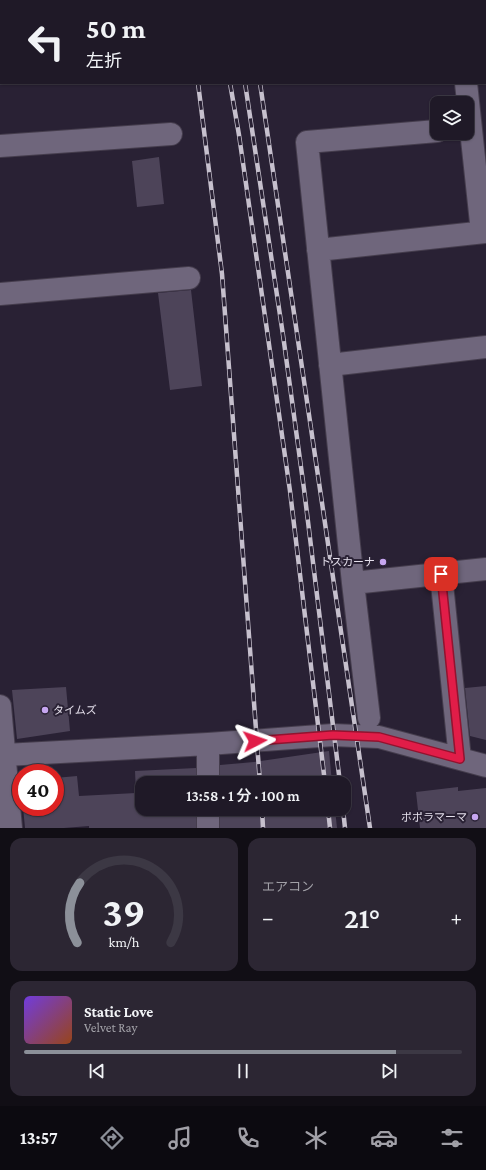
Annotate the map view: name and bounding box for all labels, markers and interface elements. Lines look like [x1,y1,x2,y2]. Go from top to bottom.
text: 50 m [86,13,146,44]
icon: left [20,16,72,68]
text: 左折 [86,51,122,71]
map controls [430,96,474,140]
button: layers [430,96,474,140]
place label: トスカーナ [320,556,375,568]
marker: トスカーナ [378,557,388,567]
pin [424,557,458,591]
icon: arrive [430,563,452,585]
place label: タイムズ [53,704,97,716]
marker: タイムズ [40,705,50,715]
position arrow [234,720,276,762]
speed limit sign: 40 [12,764,64,816]
text: 13:58 · 1 分 · 100 m [186,788,300,804]
place label: ポポラマーマ [401,811,467,823]
marker: ポポラマーマ [470,812,480,822]
text: エアコン [262,879,314,894]
text: 39 [102,888,146,934]
text: 21° [344,901,380,934]
text: − [262,905,274,930]
text: + [450,905,462,930]
text: km/h [109,933,140,949]
text: Static Love [84,1004,153,1020]
text: Velvet Ray [84,1020,137,1035]
icon: previous [86,1060,108,1082]
icon: pause [232,1060,254,1082]
icon: next [378,1060,400,1082]
icon: directions [98,1124,126,1152]
icon: music [166,1124,194,1152]
icon: phone [234,1124,262,1152]
icon: climate [302,1124,330,1152]
icon: car [370,1124,398,1152]
icon: filters [438,1124,466,1152]
text: 13:57 [20,1128,58,1148]

